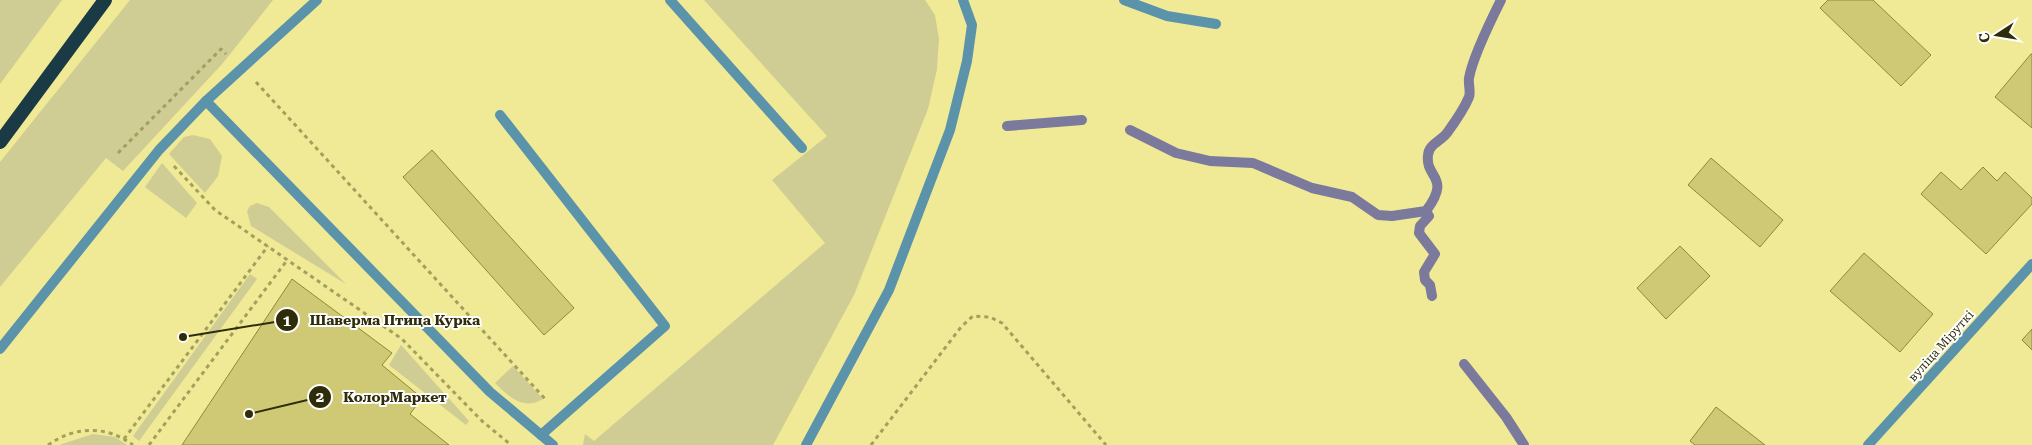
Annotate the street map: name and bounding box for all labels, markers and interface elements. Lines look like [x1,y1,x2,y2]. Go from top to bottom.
north arrow [1972,10,2022,60]
text: С [1975,31,1993,44]
callout: Шаверма Птица Курка [275,306,490,335]
street label: вуліца Міруткі [1906,308,1977,384]
text: 1 [283,312,292,330]
text: Шаверма Птица Курка [310,312,481,328]
callout: КолорМаркет [308,382,456,411]
text: 2 [316,388,324,406]
text: КолорМаркет [343,389,447,405]

